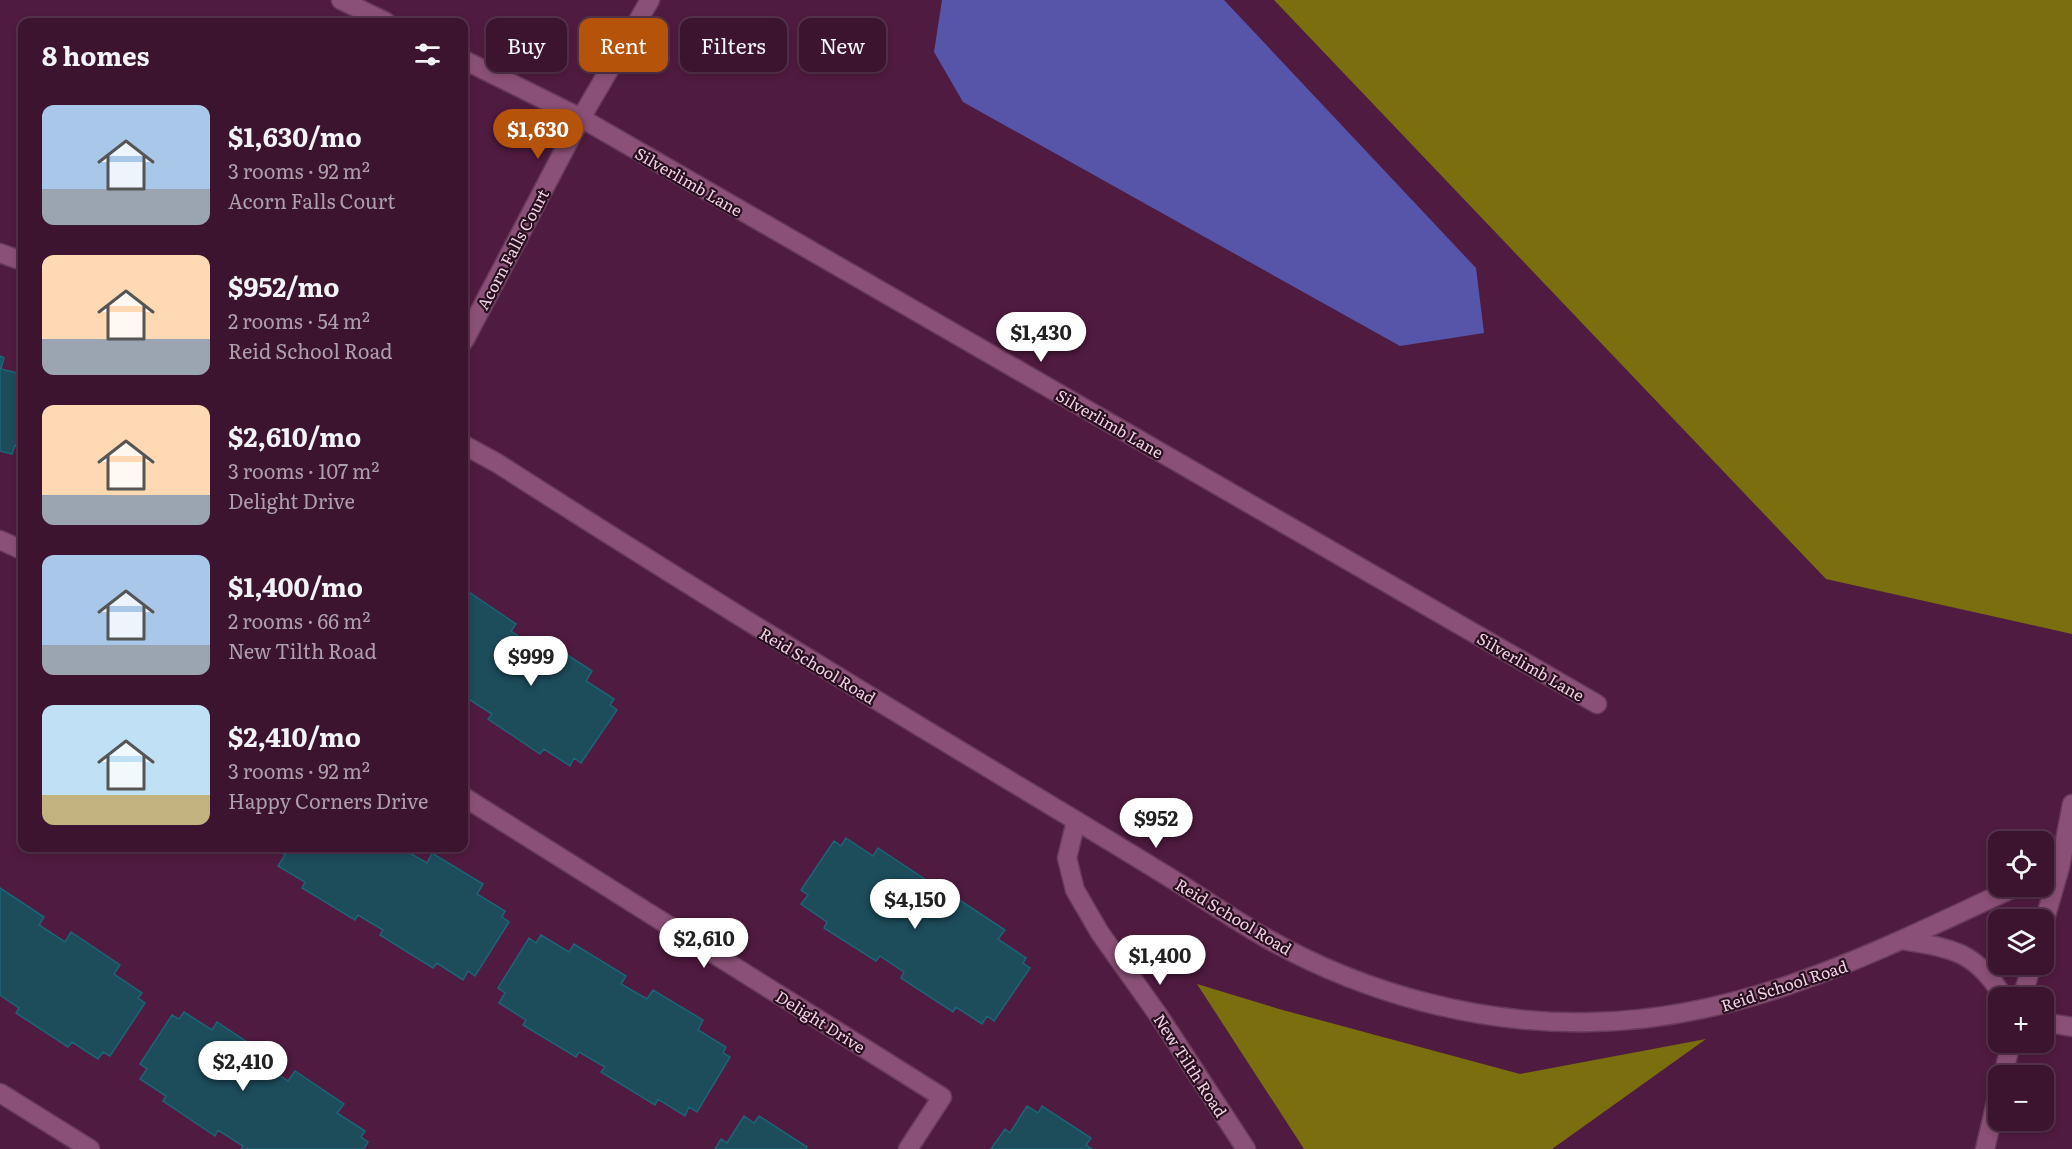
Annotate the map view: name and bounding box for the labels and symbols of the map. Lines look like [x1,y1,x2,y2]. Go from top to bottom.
pin: $1,630 [489,109,587,160]
street label: Silverlimb Lane [631,141,747,221]
street label: Acorn Falls Court [470,184,554,314]
pin: $1,430 [992,312,1090,363]
street label: Silverlimb Lane [1052,383,1168,463]
street label: Reid School Road [755,621,881,709]
street label: Silverlimb Lane [1473,626,1589,706]
pin: $999 [495,636,567,687]
pin: $952 [1120,798,1192,849]
street label: Reid School Road [1171,872,1297,960]
pin: $4,150 [866,879,964,930]
pin: $2,610 [655,918,753,969]
pin: $1,400 [1111,935,1209,986]
street label: Reid School Road [1718,953,1850,1017]
street label: Delight Drive [772,984,870,1058]
street label: New Tilth Road [1149,1009,1234,1122]
pin: $2,410 [194,1041,292,1092]

